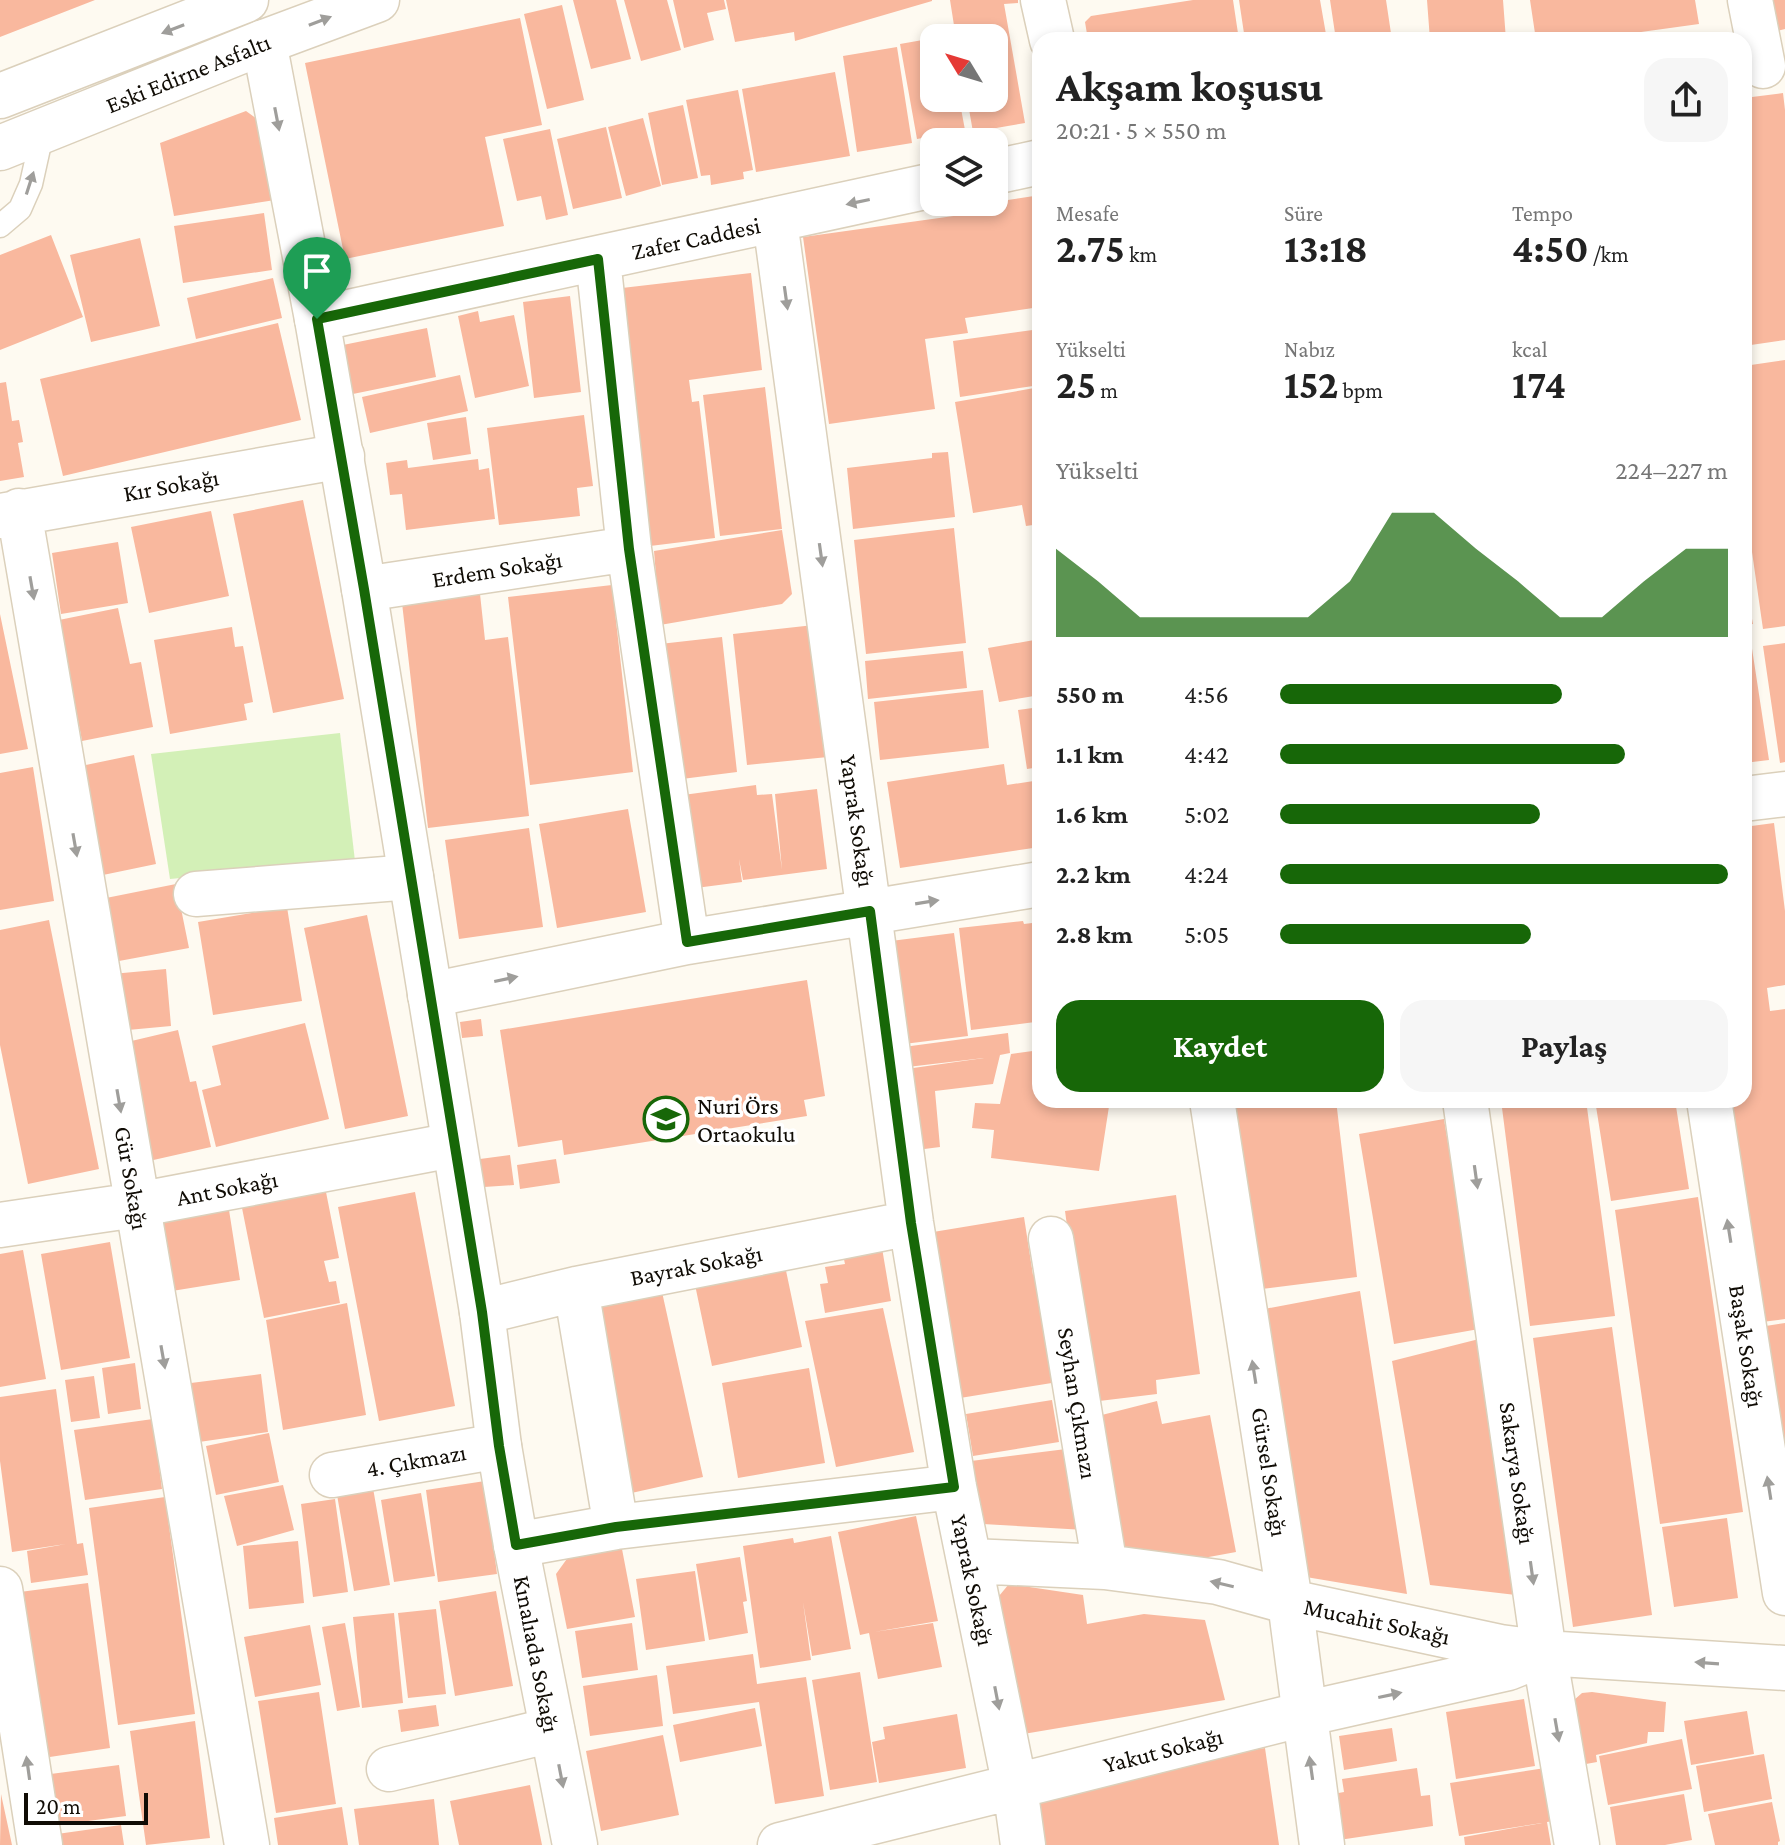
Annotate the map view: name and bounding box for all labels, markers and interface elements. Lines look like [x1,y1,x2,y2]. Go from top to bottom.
one-way arrow [308,14,332,27]
one-way arrow [161,23,185,36]
north arrow [920,24,1008,112]
map controls [920,24,1008,216]
street label: Eski Edirne Asfaltı [102,28,274,118]
button: share [1644,58,1728,142]
text: Akşam koşusu [1056,62,1323,110]
one-way arrow [271,107,284,132]
text: 20:21 · 5 × 550 m [1056,116,1227,145]
button: layers [920,128,1008,216]
one-way arrow [24,170,37,194]
one-way arrow [845,196,870,209]
text: Mesafe [1056,201,1119,226]
text: Süre [1284,201,1323,226]
text: Tempo [1512,201,1573,226]
street label: Zafer Caddesi [629,211,763,265]
text: 2.75 [1056,226,1125,271]
text: 13:18 [1284,226,1368,271]
text: 4:50 [1512,226,1589,271]
pin [283,237,351,319]
text: km [1125,242,1157,267]
text: /km [1589,242,1629,267]
icon: arrive [295,249,339,293]
one-way arrow [780,286,793,311]
text: Yükselti [1056,337,1126,362]
text: Nabız [1284,337,1335,362]
text: kcal [1512,337,1547,362]
text: 25 [1056,362,1096,407]
text: 152 [1284,362,1338,407]
text: 174 [1512,362,1566,407]
text: m [1096,378,1118,403]
text: bpm [1338,378,1383,403]
text: Yükselti [1056,456,1139,485]
text: 224–227 m [1615,456,1728,485]
street label: Kır Sokağı [121,463,221,507]
one-way arrow [815,543,828,568]
street label: Erdem Sokağı [430,545,564,593]
one-way arrow [26,576,39,601]
text: 550 m [1056,680,1124,709]
text: 4:56 [1184,680,1229,709]
text: 1.1 km [1056,740,1124,769]
text: 4:42 [1184,740,1229,769]
street label: Yaprak Sokağı [835,753,881,889]
text: 1.6 km [1056,800,1128,829]
text: 5:02 [1184,800,1229,829]
one-way arrow [70,833,82,858]
text: 2.2 km [1056,860,1131,889]
text: 4:24 [1184,860,1229,889]
one-way arrow [915,895,940,907]
text: 2.8 km [1056,920,1133,949]
text: 5:05 [1184,920,1229,949]
one-way arrow [494,972,519,984]
button: Kaydet [1056,1000,1384,1092]
button: Paylaş [1400,1000,1728,1092]
one-way arrow [113,1089,126,1114]
place label: Nuri Örs Ortaokulu [697,1092,796,1147]
school or university icon: Nuri Örs Ortaokulu [642,1095,690,1143]
street label: Gür Sokağı [110,1124,154,1232]
street label: Ant Sokağı [174,1165,280,1211]
one-way arrow [1470,1165,1483,1190]
one-way arrow [1723,1218,1735,1243]
street label: Bayrak Sokağı [628,1239,764,1291]
street label: Başak Sokağı [1724,1283,1770,1409]
street label: Seyhan Çıkmazı [1053,1325,1103,1481]
one-way arrow [157,1345,169,1370]
one-way arrow [1247,1359,1260,1384]
street label: Sakarya Sokağı [1495,1400,1541,1546]
street label: Gürsel Sokağı [1246,1405,1294,1539]
street label: 4. Çıkmazı [364,1438,468,1482]
one-way arrow [1762,1475,1775,1500]
street label: Yaprak Sokağı [946,1512,1000,1648]
one-way arrow [1526,1561,1539,1586]
street label: Kınalıada Sokağı [509,1573,565,1735]
one-way arrow [1209,1577,1234,1590]
street label: Mucahit Sokağı [1301,1592,1453,1650]
one-way arrow [1694,1657,1719,1670]
one-way arrow [992,1685,1004,1710]
one-way arrow [1378,1688,1403,1701]
one-way arrow [1552,1718,1564,1743]
street label: Yakut Sokağı [1100,1722,1226,1778]
one-way arrow [21,1755,34,1780]
one-way arrow [1304,1755,1317,1780]
one-way arrow [555,1763,568,1788]
scale bar [24,1789,148,1825]
text: 20 m [36,1794,81,1819]

